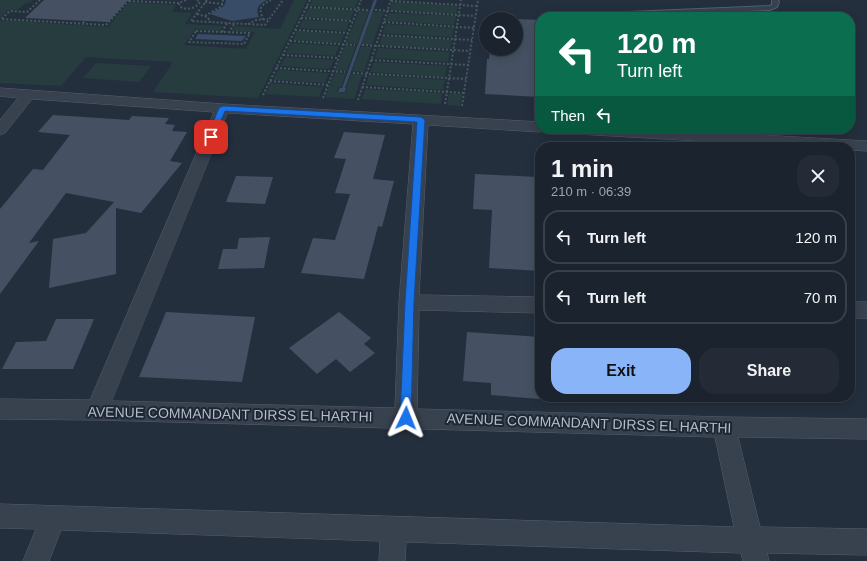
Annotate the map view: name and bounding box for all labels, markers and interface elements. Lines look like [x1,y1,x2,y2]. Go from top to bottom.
map controls [479,12,523,56]
button: search [479,12,523,56]
icon: left [551,28,603,80]
text: 120 m [617,28,696,59]
text: Turn left [617,61,682,81]
icon: left [593,104,615,126]
text: Then [551,107,585,124]
pin [194,120,228,154]
icon: arrive [200,126,222,148]
text: 1 min [551,155,614,182]
button: close [797,155,839,197]
text: 210 m · 06:39 [551,184,631,199]
icon: left [553,226,575,248]
text: Turn left [587,229,646,246]
text: 120 m [795,229,837,246]
icon: left [553,286,575,308]
text: Turn left [587,289,646,306]
text: 70 m [804,289,837,306]
button: Exit [551,348,691,394]
button: Share [699,348,839,394]
position arrow [385,397,427,439]
street label: AVENUE COMMANDANT DIRSS EL HARTHI [87,404,373,424]
street label: AVENUE COMMANDANT DIRSS EL HARTHI [446,410,732,436]

